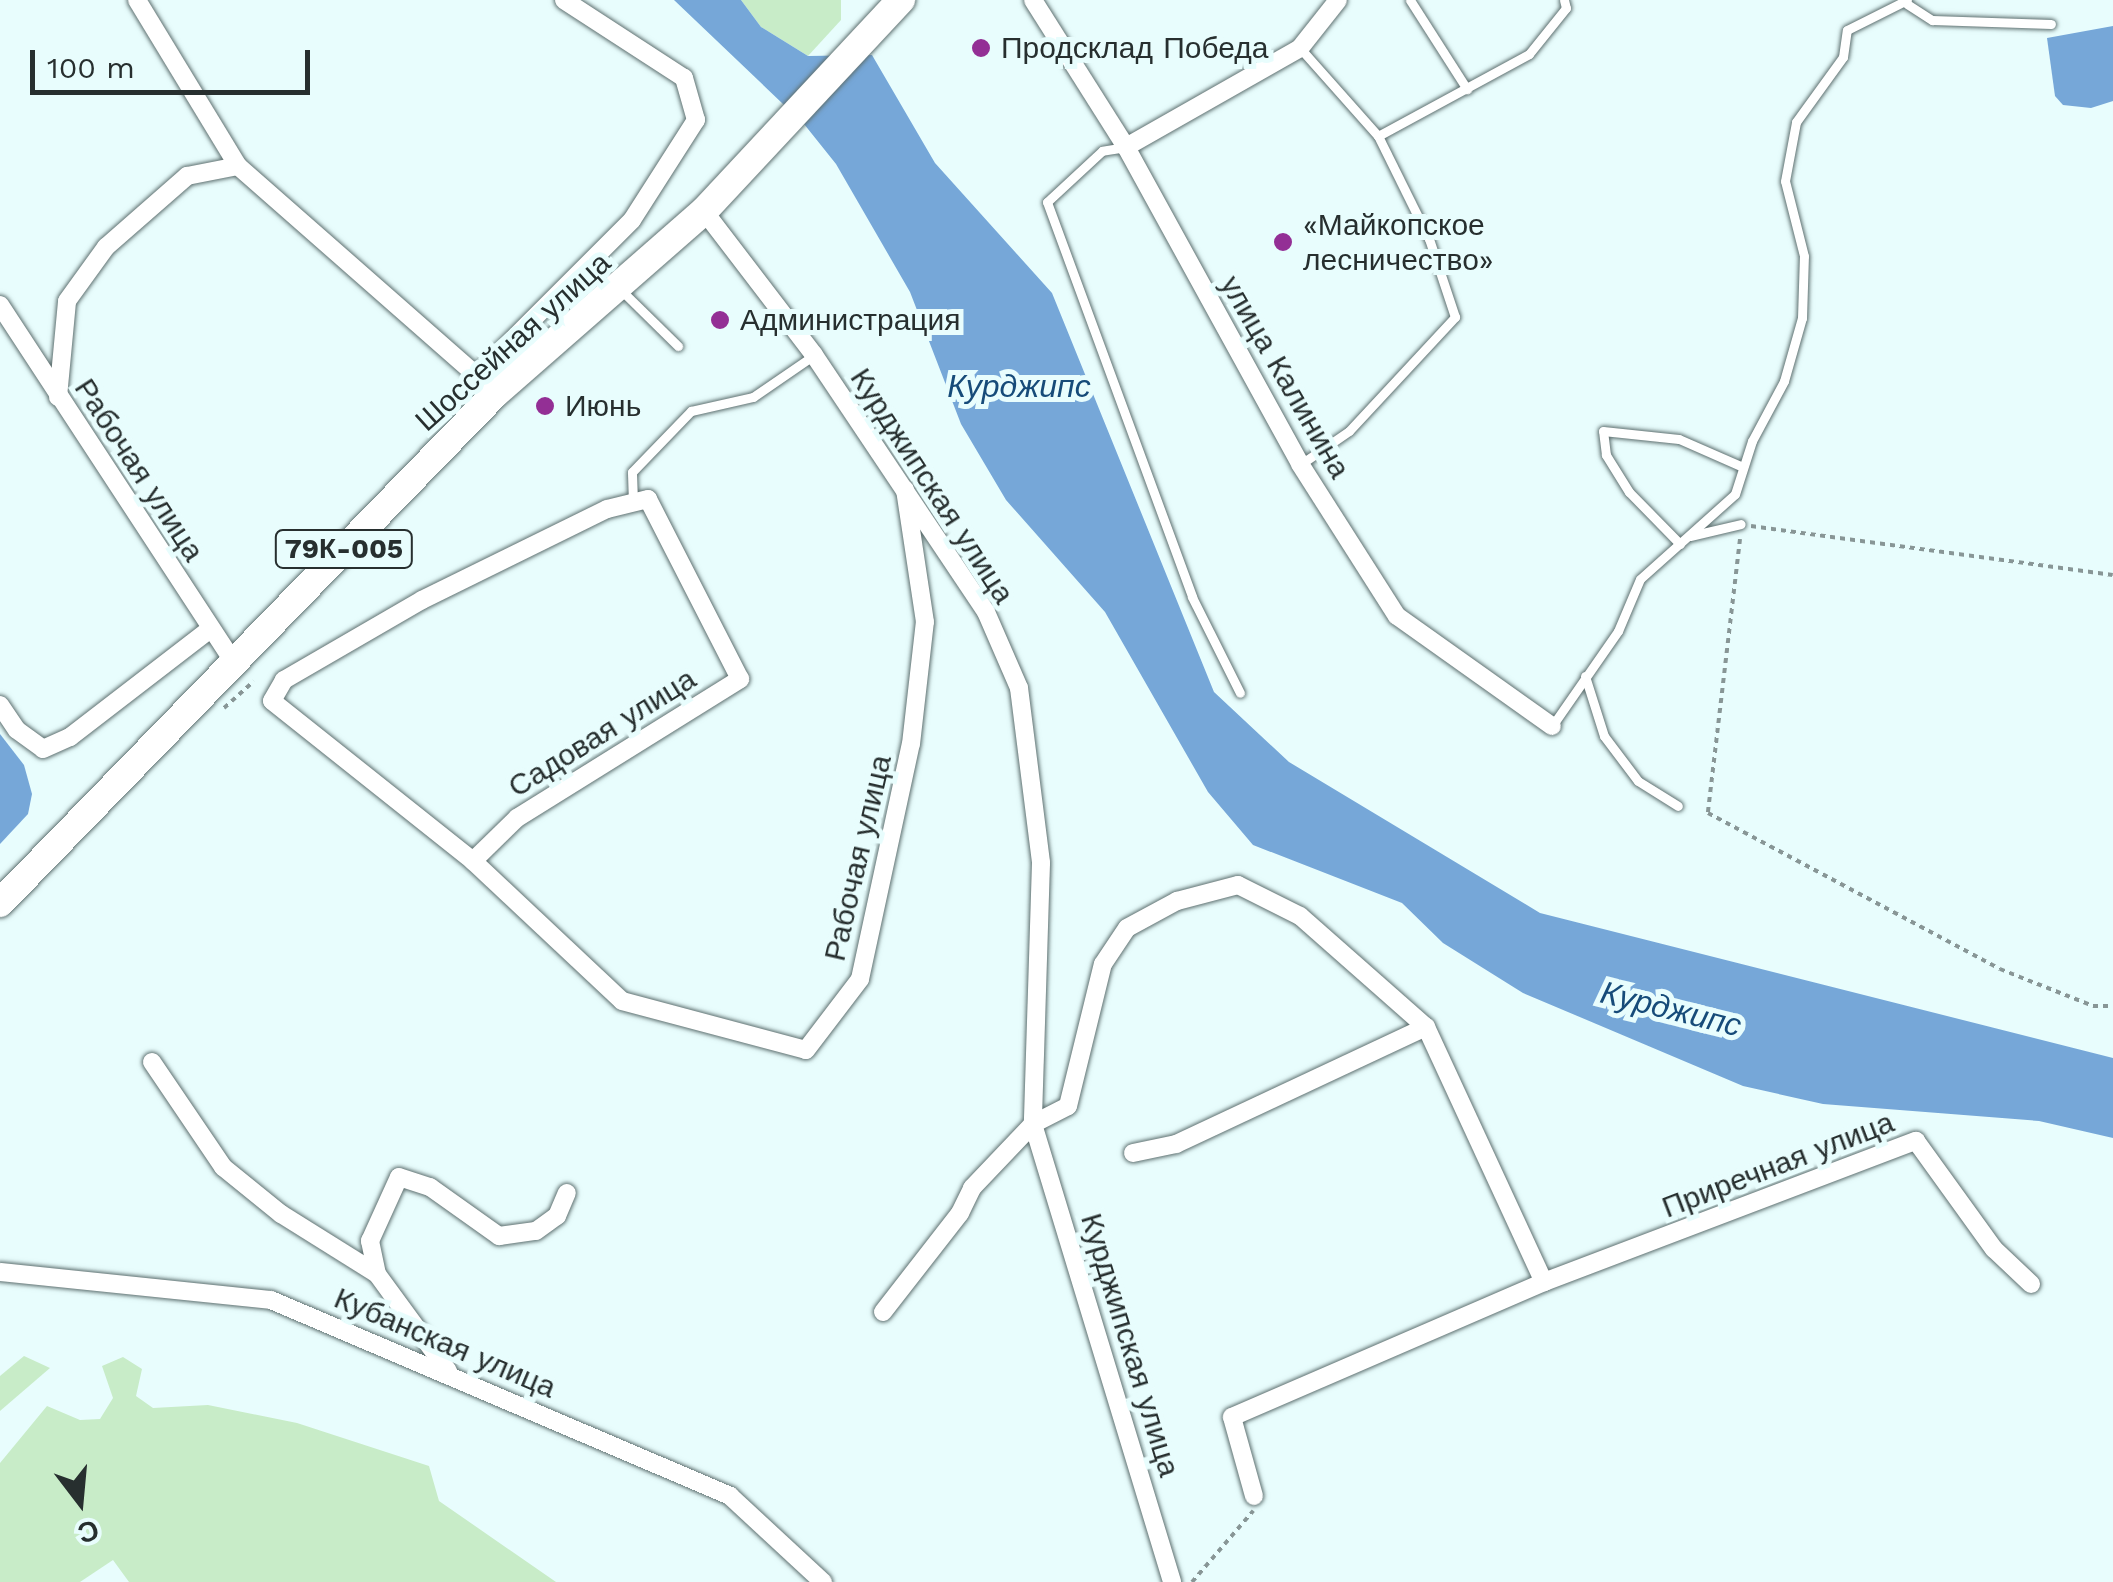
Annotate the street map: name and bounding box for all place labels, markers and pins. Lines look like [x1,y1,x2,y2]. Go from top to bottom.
place label: Продсклад Победа [1001,30,1268,66]
marker: Продсклад Победа [970,37,992,59]
place label: «Майкопское лесничество» [1303,207,1494,278]
marker: «Майкопское лесничество» [1272,231,1294,253]
place label: Администрация [740,302,961,338]
marker: Администрация [709,309,731,331]
place label: Июнь [565,388,641,424]
marker: Июнь [534,395,556,417]

